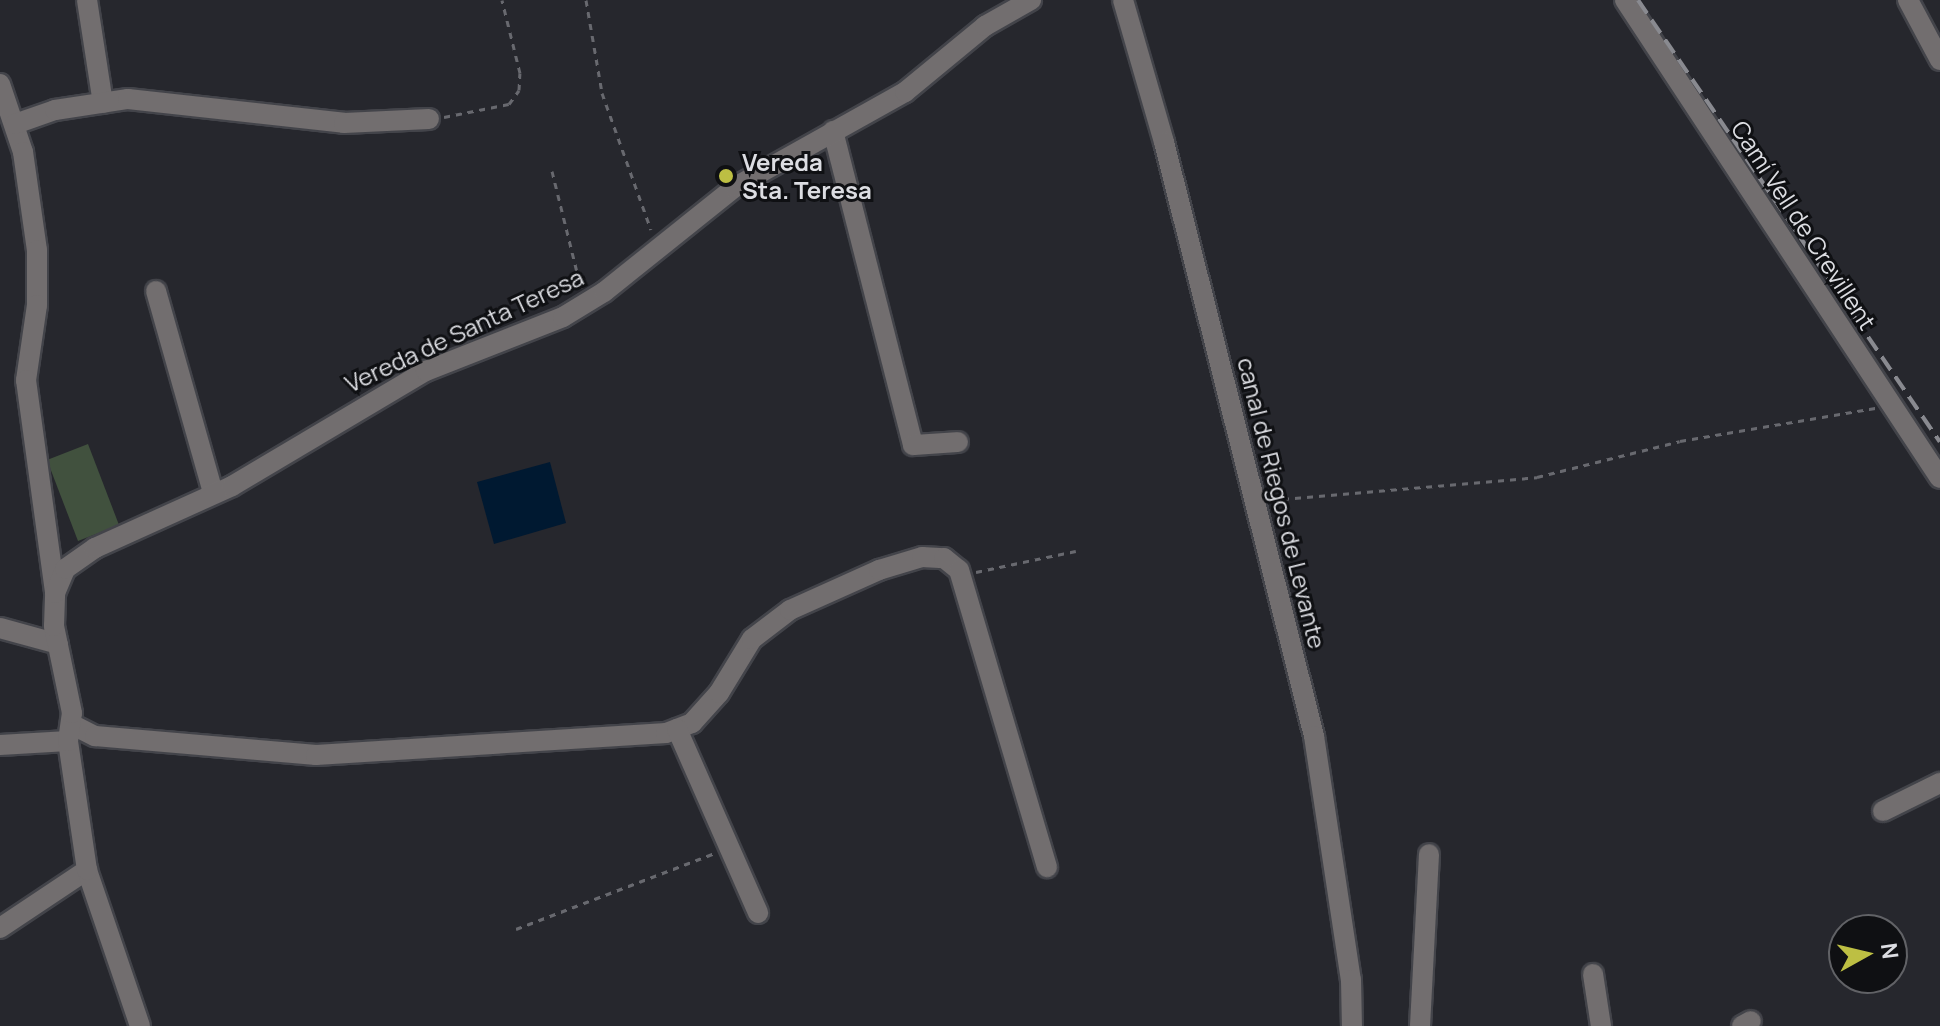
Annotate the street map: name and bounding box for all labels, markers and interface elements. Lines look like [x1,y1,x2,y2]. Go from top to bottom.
street label: Camí Vell de Crevillent [1726,115,1882,335]
place label: Vereda Sta. Teresa [742,148,872,204]
marker: Vereda Sta. Teresa [717,167,735,185]
street label: Vereda de Santa Teresa [340,262,588,398]
street label: canal de Riegos de Levante [1232,354,1332,652]
north arrow [1828,914,1908,994]
text: N [1874,941,1906,961]

